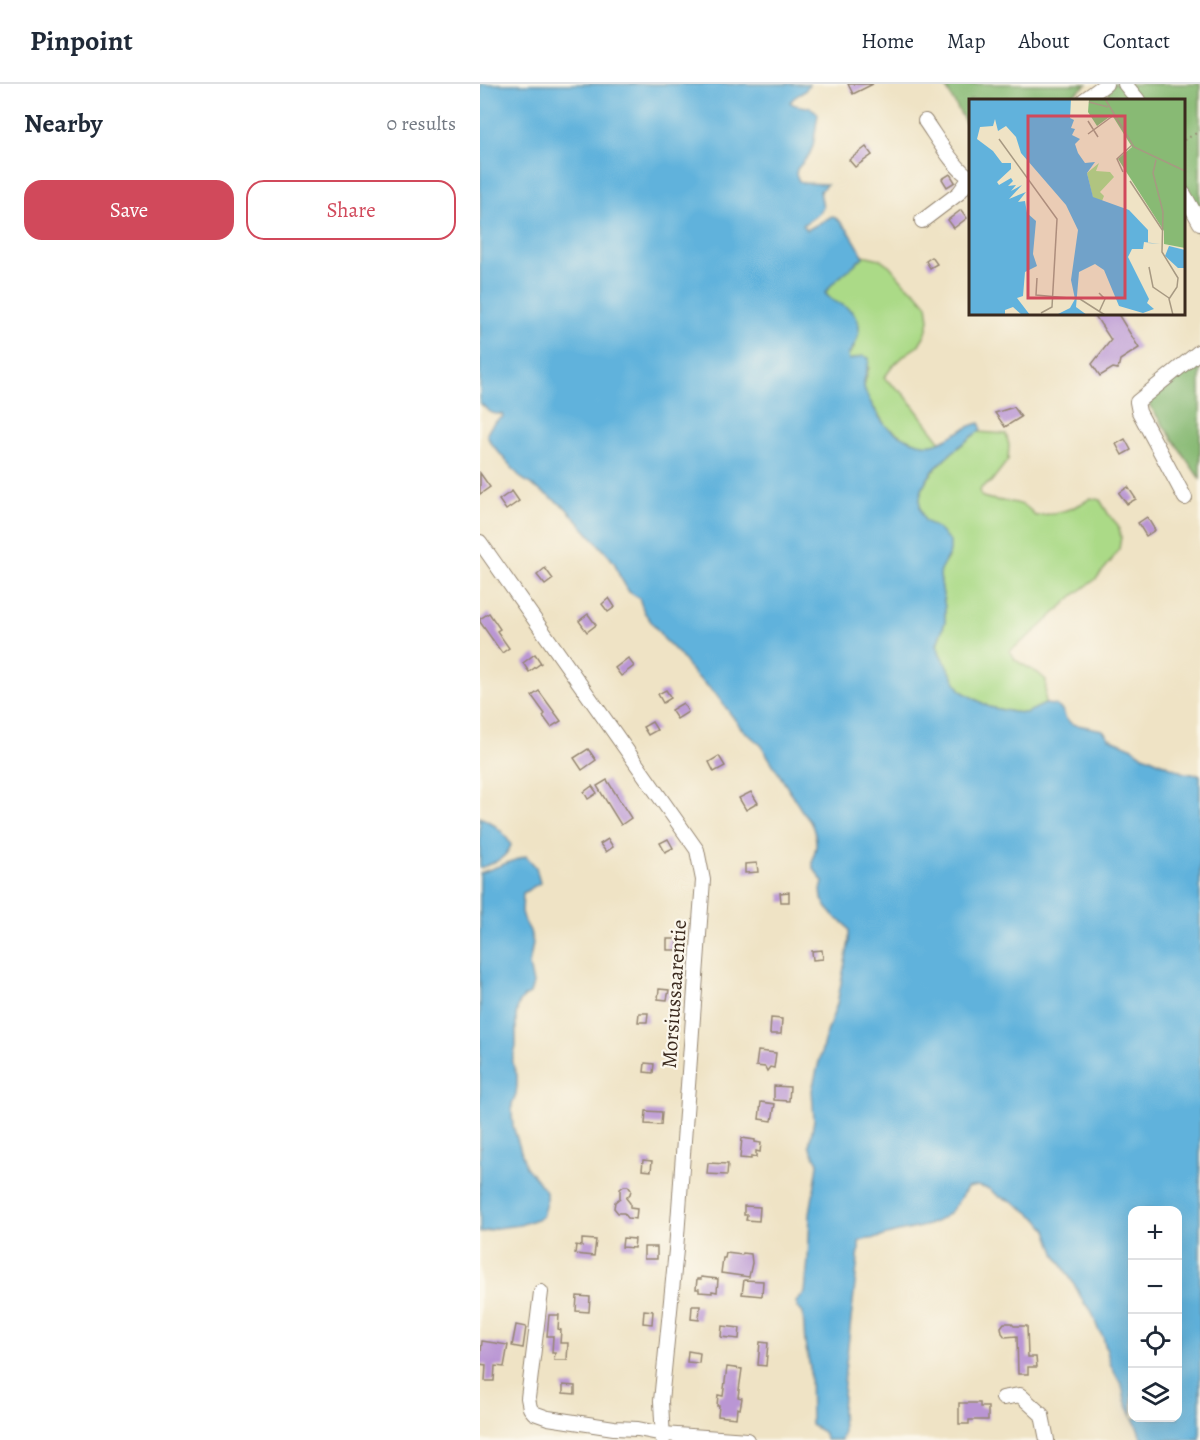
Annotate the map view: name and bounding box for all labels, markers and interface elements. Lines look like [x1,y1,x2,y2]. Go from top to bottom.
text: Pinpoint [30,22,133,60]
text: Home [861,27,914,55]
text: Map [947,27,985,55]
text: About [1018,27,1070,55]
text: Contact [1103,27,1170,55]
inset map [969,99,1185,315]
text: Nearby [24,106,103,141]
text: 0 results [387,110,456,137]
button: Save [24,180,234,240]
button: Share [246,180,456,240]
street label: Morsiussaarentie [655,919,693,1069]
map controls [1128,1206,1182,1422]
button: + [1128,1206,1182,1260]
button: − [1128,1260,1182,1314]
button: locate [1128,1314,1182,1368]
button: layers [1128,1368,1182,1422]

